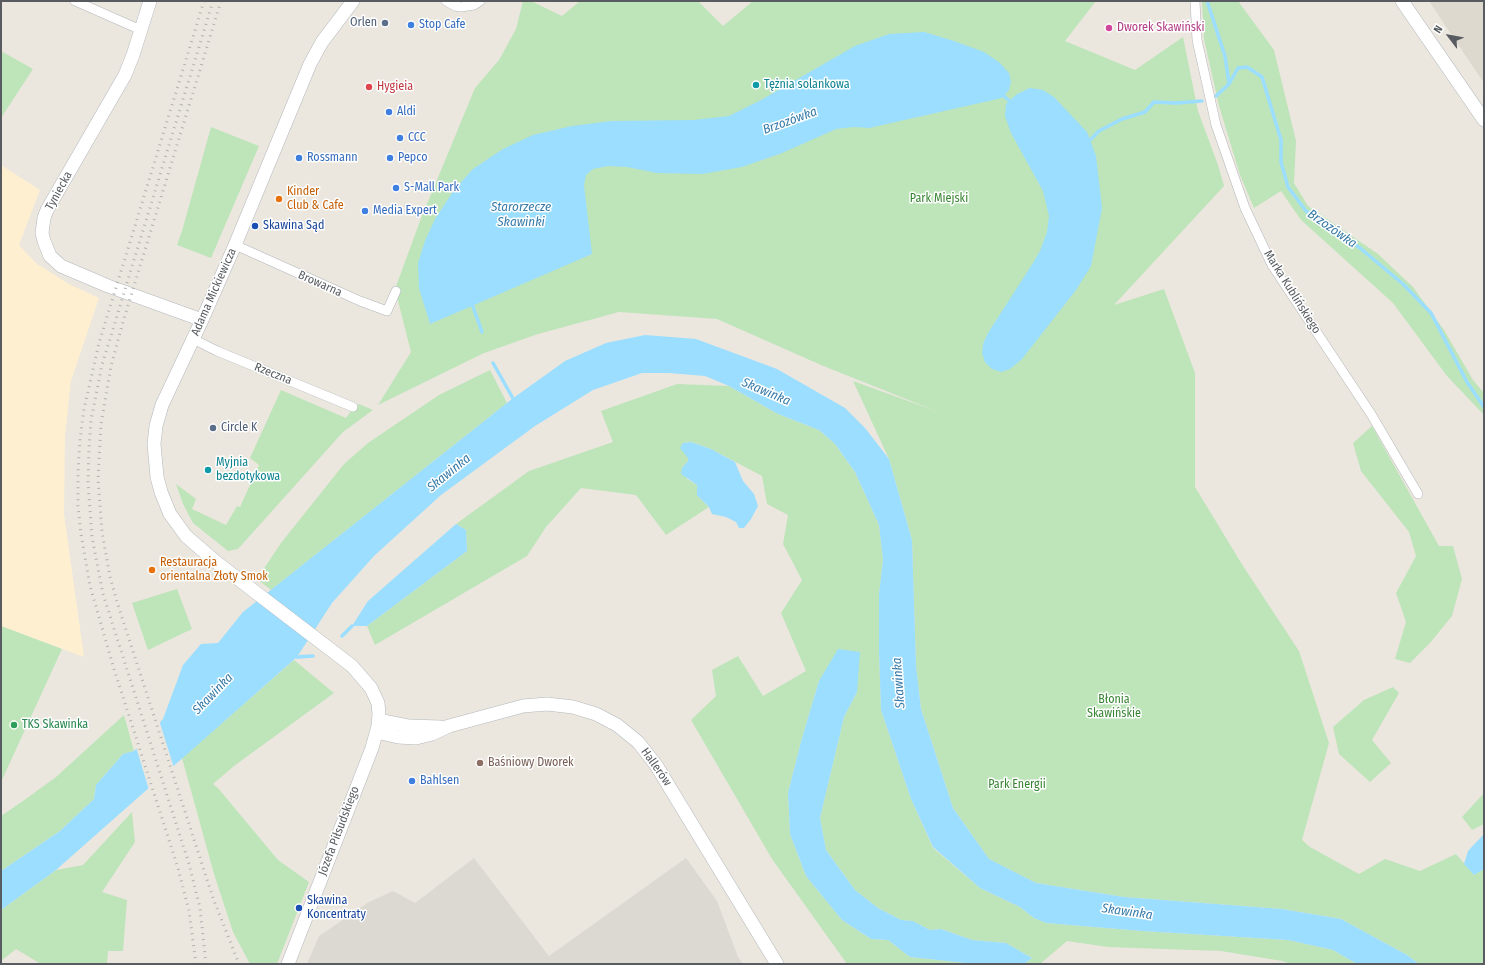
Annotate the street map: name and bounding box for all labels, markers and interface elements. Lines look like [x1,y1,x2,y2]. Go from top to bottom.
place label: Orlen [350,16,377,30]
north arrow [1429,16,1469,56]
marker: Orlen [380,18,390,28]
place label: Stop Cafe [419,18,466,32]
marker: Stop Cafe [406,20,416,30]
place label: Dworek Skawiński [1117,21,1204,35]
marker: Dworek Skawiński [1104,23,1114,33]
text: N [1431,23,1446,36]
place label: Tężnia solankowa [764,78,850,92]
place label: Hygieia [377,80,413,94]
marker: Tężnia solankowa [751,80,761,90]
marker: Hygieia [364,82,374,92]
water label: Brzozówka [761,104,819,138]
place label: Aldi [397,105,416,119]
marker: Aldi [384,107,394,117]
place label: CCC [408,131,426,145]
marker: CCC [395,133,405,143]
place label: Rossmann [307,151,358,165]
place label: Pepco [398,151,427,165]
marker: Rossmann [294,153,304,163]
marker: Pepco [385,153,395,163]
street label: Tyniecka [42,169,76,213]
place label: S-Mall Park [404,181,459,195]
marker: S-Mall Park [391,183,401,193]
place label: Kinder Club & Cafe [287,185,344,213]
park label: Park Miejski [910,192,968,206]
marker: Kinder Club & Cafe [274,194,284,204]
water label: Starorzecze Skawinki [491,199,551,230]
place label: Media Expert [373,204,437,218]
marker: Media Expert [360,206,370,216]
water label: Brzozówka [1304,206,1360,252]
place label: Skawina Sąd [263,219,324,233]
marker: Skawina Sąd [250,221,260,231]
street label: Adama Mickiewicza [188,246,240,338]
street label: Marka Kublińskiego [1261,248,1323,336]
street label: Browarna [296,268,344,300]
street label: Rzeczna [252,360,294,388]
water label: Skawinka [739,375,793,409]
place label: Circle K [221,421,257,435]
marker: Circle K [208,423,218,433]
water label: Skawinka [424,451,474,495]
place label: Myjnia bezdotykowa [216,456,280,484]
marker: Myjnia bezdotykowa [203,465,213,475]
place label: Restauracja orientalna Złoty Smok [160,556,268,584]
marker: Restauracja orientalna Złoty Smok [147,565,157,575]
water label: Skawinka [889,657,909,709]
water label: Skawinka [190,670,236,718]
park label: Błonia Skawińskie [1087,693,1141,721]
place label: TKS Skawinka [22,718,88,732]
marker: TKS Skawinka [9,720,19,730]
street label: Hallerów [638,745,674,789]
place label: Baśniowy Dworek [488,756,574,770]
marker: Baśniowy Dworek [475,758,485,768]
place label: Bahlsen [420,774,459,788]
marker: Bahlsen [407,776,417,786]
park label: Park Energii [988,778,1046,792]
street label: Józefa Piłsudskiego [315,784,363,878]
place label: Skawina Koncentraty [307,894,366,922]
water label: Skawinka [1101,901,1153,923]
marker: Skawina Koncentraty [294,903,304,913]

